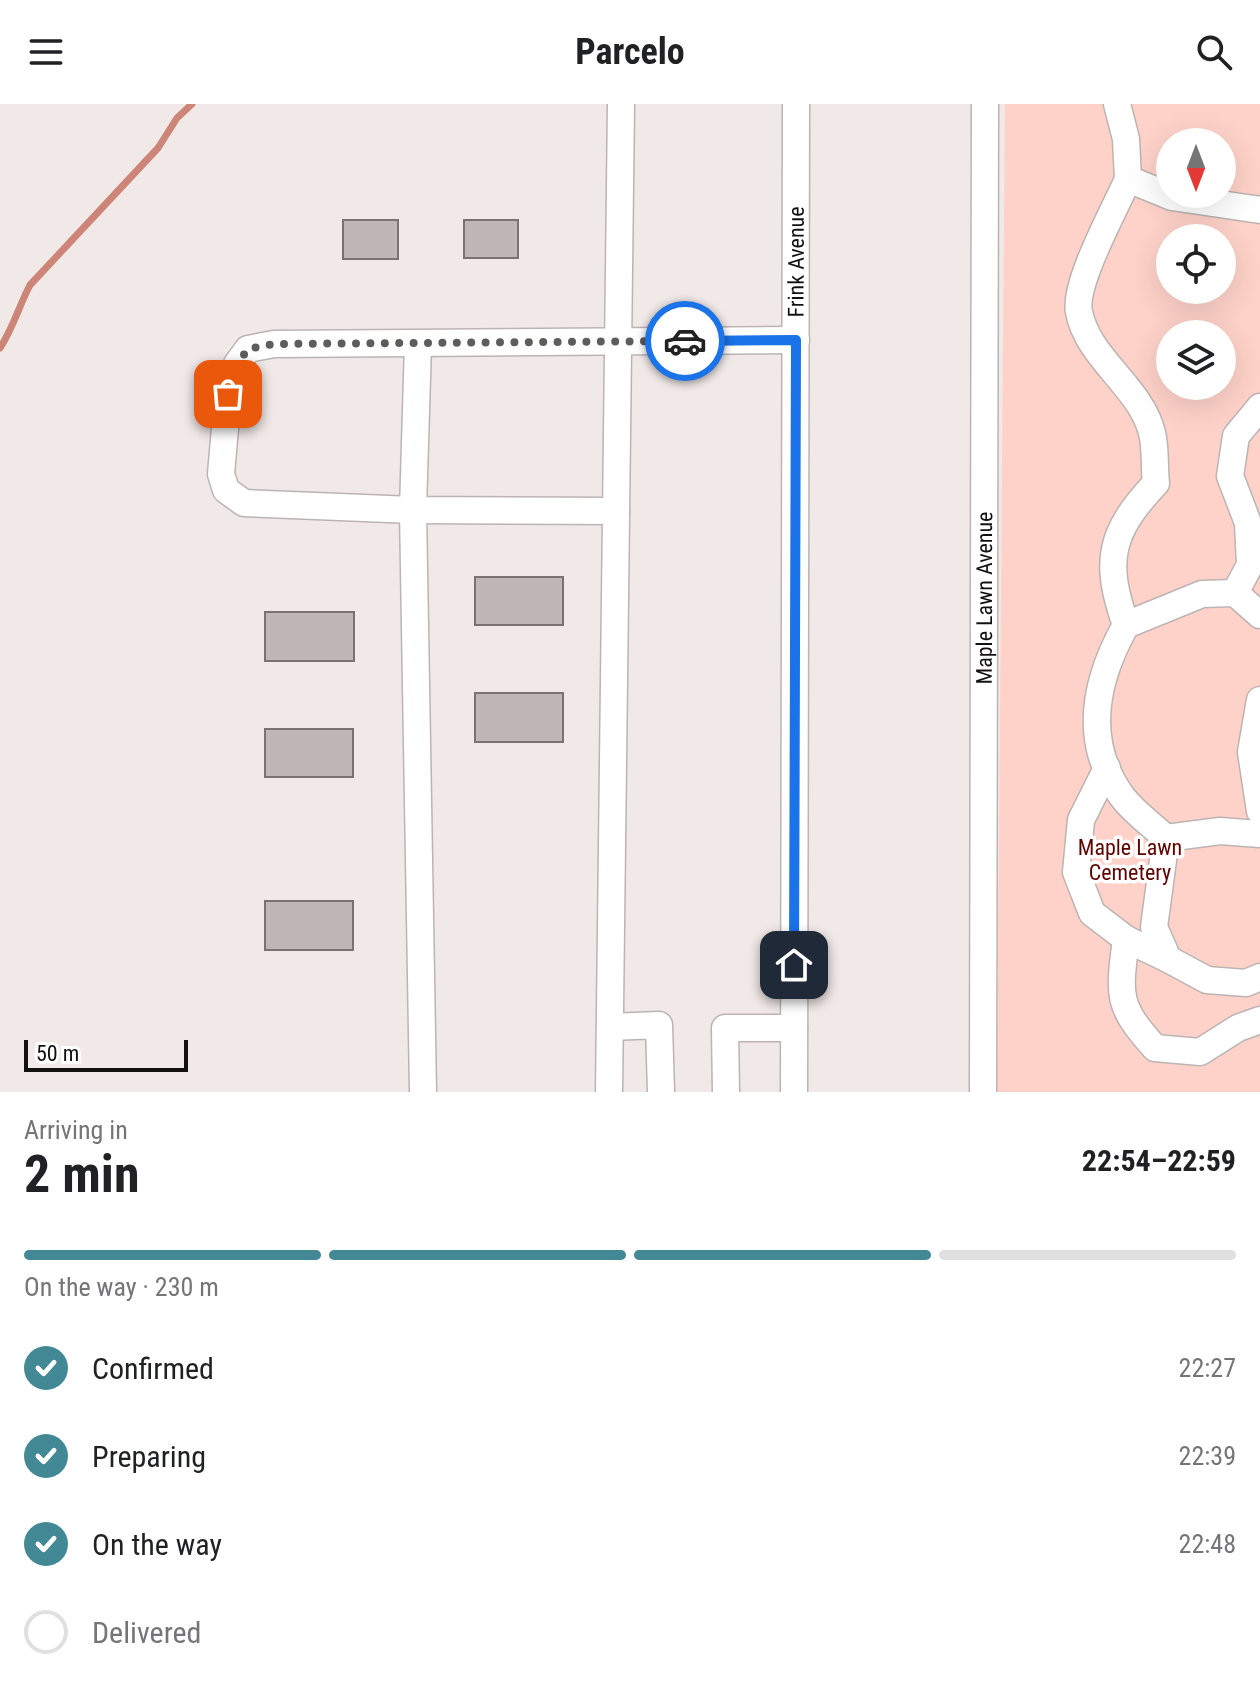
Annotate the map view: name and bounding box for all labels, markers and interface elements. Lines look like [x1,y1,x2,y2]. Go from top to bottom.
icon: menu [24,30,68,74]
icon: search [1192,30,1236,74]
text: Parcelo [575,31,685,73]
north arrow [1156,128,1236,208]
map controls [1156,128,1236,400]
street label: Frink Avenue [783,206,808,318]
button: locate [1156,224,1236,304]
courier [645,301,725,381]
icon: car [663,319,707,363]
button: layers [1156,320,1236,400]
pin [194,360,262,428]
icon: bag [206,372,250,416]
street label: Maple Lawn Avenue [971,512,997,684]
park label: Maple Lawn Cemetery [1078,835,1182,885]
pin [760,931,828,999]
icon: home [772,943,816,987]
scale bar [24,1036,188,1072]
text: 50 m [36,1041,79,1066]
text: Arriving in [24,1115,128,1145]
text: 22:54–22:59 [1082,1143,1236,1178]
text: 2 min [24,1144,140,1205]
text: On the way · 230 m [24,1272,219,1302]
icon: check [24,1346,68,1390]
text: Confirmed [92,1351,214,1386]
text: 22:27 [1179,1353,1236,1383]
icon: check [24,1434,68,1478]
text: Preparing [92,1439,206,1474]
text: 22:39 [1179,1441,1236,1471]
icon: check [24,1522,68,1566]
text: On the way [92,1527,222,1562]
text: 22:48 [1179,1529,1236,1559]
text: Delivered [92,1615,201,1650]

